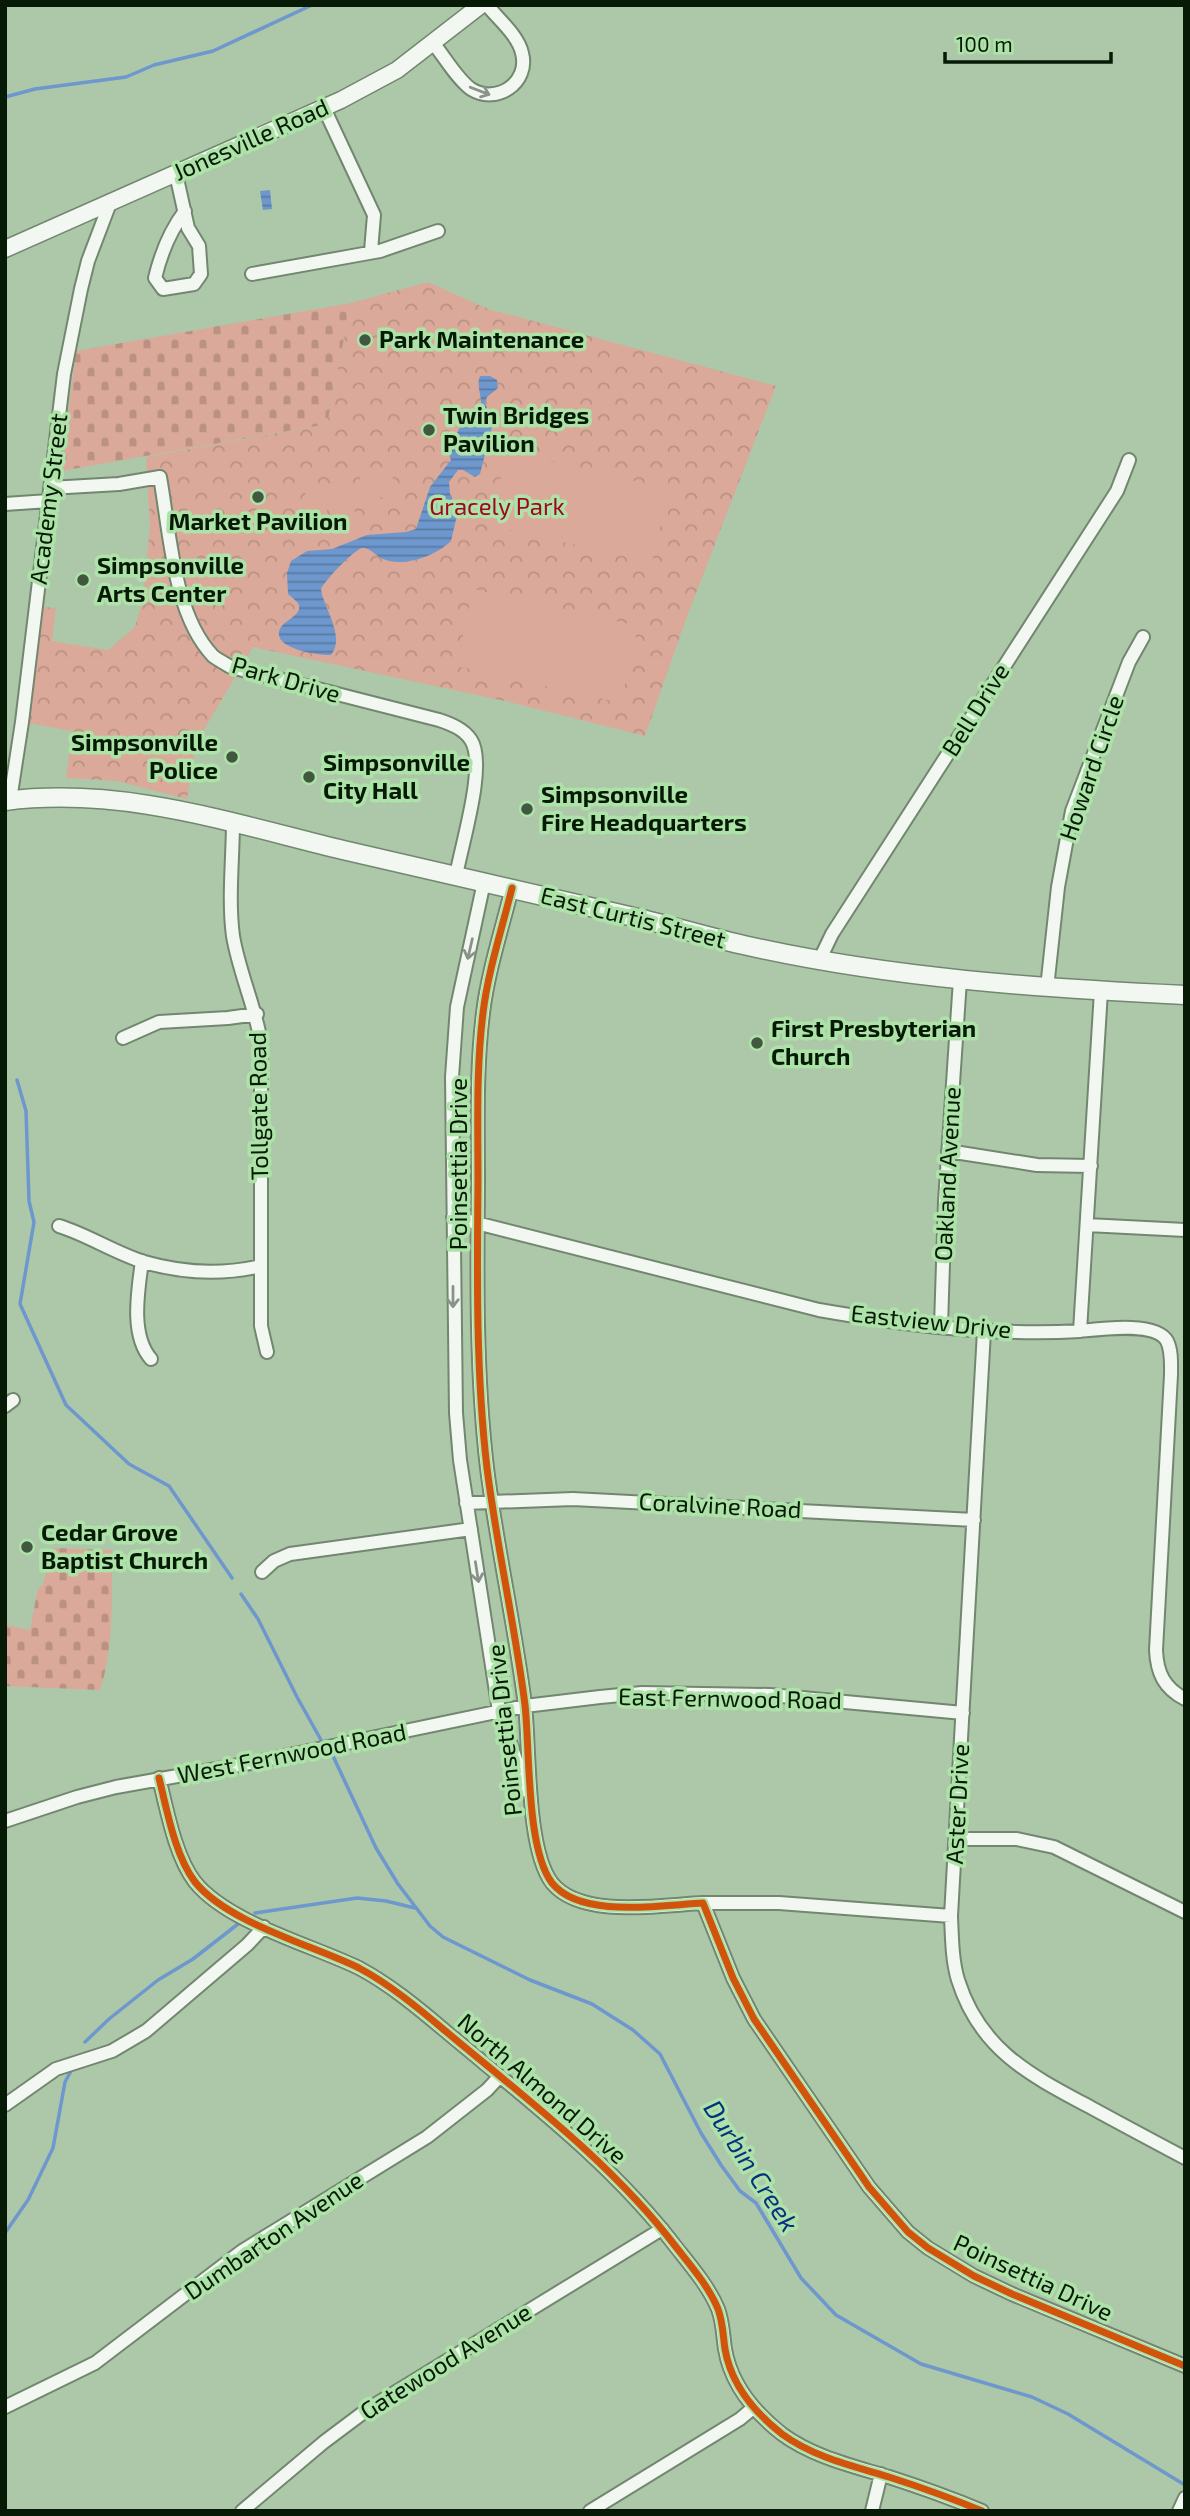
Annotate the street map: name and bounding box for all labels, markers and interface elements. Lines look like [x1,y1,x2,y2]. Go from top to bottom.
scale bar [945,21,1111,65]
text: 100 m [956,31,1013,56]
one-way arrow [468,85,490,98]
street label: Jonesville Road [168,91,333,186]
place label: Park Maintenance [379,324,584,353]
marker: Park Maintenance [357,332,373,348]
place label: Twin Bridges Pavilion [443,400,589,457]
street label: Academy Street [23,412,72,586]
marker: Twin Bridges Pavilion [421,422,437,438]
marker: Market Pavilion [250,489,266,505]
park label: Gracely Park [429,491,565,520]
place label: Market Pavilion [168,506,348,535]
place label: Simpsonville Arts Center [97,550,244,607]
marker: Simpsonville Arts Center [75,572,91,588]
street label: Park Drive [229,649,344,708]
street label: Bell Drive [935,658,1015,761]
street label: Howard Circle [1052,691,1129,844]
place label: Simpsonville Police [71,727,218,784]
place label: Simpsonville City Hall [323,747,470,804]
marker: Simpsonville Police [224,749,240,765]
marker: Simpsonville City Hall [301,769,317,785]
place label: Simpsonville Fire Headquarters [541,779,747,836]
marker: Simpsonville Fire Headquarters [519,801,535,817]
street label: East Curtis Street [538,880,729,954]
one-way arrow [463,937,476,960]
place label: First Presbyterian Church [771,1013,976,1070]
street label: Tollgate Road [242,1032,273,1180]
marker: First Presbyterian Church [749,1035,765,1051]
street label: Poinsettia Drive [443,1078,472,1250]
street label: Oakland Avenue [927,1086,966,1262]
one-way arrow [446,1285,460,1308]
street label: Eastview Drive [850,1298,1013,1343]
street label: Coralvine Road [638,1486,802,1523]
place label: Cedar Grove Baptist Church [41,1517,208,1574]
marker: Cedar Grove Baptist Church [19,1539,35,1555]
one-way arrow [471,1560,484,1583]
street label: Poinsettia Drive [480,1643,527,1817]
street label: East Fernwood Road [618,1681,842,1714]
street label: West Fernwood Road [175,1716,408,1789]
street label: Aster Drive [939,1743,974,1865]
street label: North Almond Drive [452,2006,634,2169]
water label: Durbin Creek [698,2094,806,2237]
street label: Dumbarton Avenue [178,2164,368,2305]
street label: Poinsettia Drive [949,2227,1118,2326]
street label: Gatewood Avenue [354,2296,536,2425]

